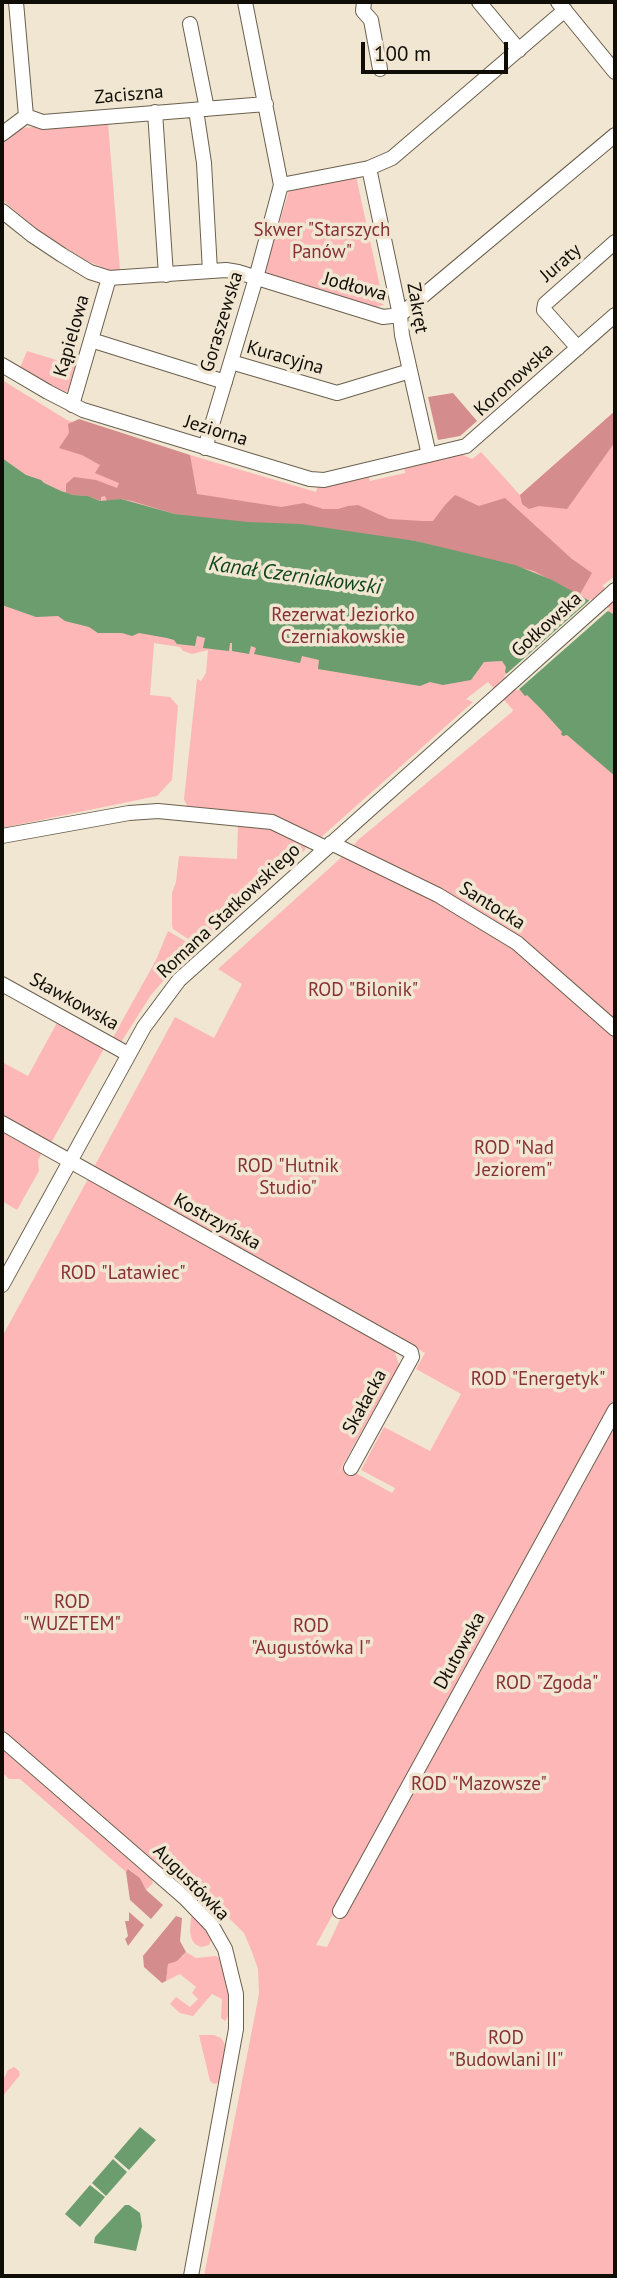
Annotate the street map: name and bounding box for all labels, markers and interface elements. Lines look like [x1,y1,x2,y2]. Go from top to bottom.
scale bar [365,28,512,72]
text: 100 m [374,40,431,67]
street label: Zaciszna [93,81,165,109]
park label: Skwer "Starszych Panów" [254,220,390,264]
street label: Juraty [536,239,586,287]
street label: Jodłowa [321,268,389,306]
street label: Goraszewska [196,269,248,375]
street label: Zakręt [401,281,433,335]
street label: Kąpielowa [49,292,95,380]
street label: Kuracyjna [244,336,326,380]
street label: Koronowska [470,339,558,421]
street label: Jeziorna [182,411,250,451]
water label: Kanał Czerniakowski [207,551,383,601]
street label: Gołkowska [507,588,587,662]
park label: Rezerwat Jeziorko Czerniakowskie [271,605,415,649]
street label: Romana Statkowskiego [153,839,305,983]
street label: Santocka [455,877,529,935]
street label: Sławkowska [25,968,123,1036]
park label: ROD "Bilonik" [308,980,418,1002]
park label: ROD "Nad Jeziorem" [474,1138,554,1182]
park label: ROD "Hutnik Studio" [237,1156,339,1200]
street label: Kostrzyńska [170,1189,264,1255]
park label: ROD "Latawiec" [60,1263,186,1285]
street label: Skałacka [338,1366,392,1438]
park label: ROD "Energetyk" [471,1369,605,1391]
park label: ROD "WUZETEM" [23,1592,121,1636]
street label: Dłutowska [429,1608,491,1694]
park label: ROD "Augustówka I" [251,1616,371,1660]
park label: ROD "Zgoda" [496,1673,598,1695]
park label: ROD "Mazowsze" [411,1774,547,1796]
street label: Augustówka [148,1840,234,1926]
park label: ROD "Budowlani II" [449,2028,563,2072]

